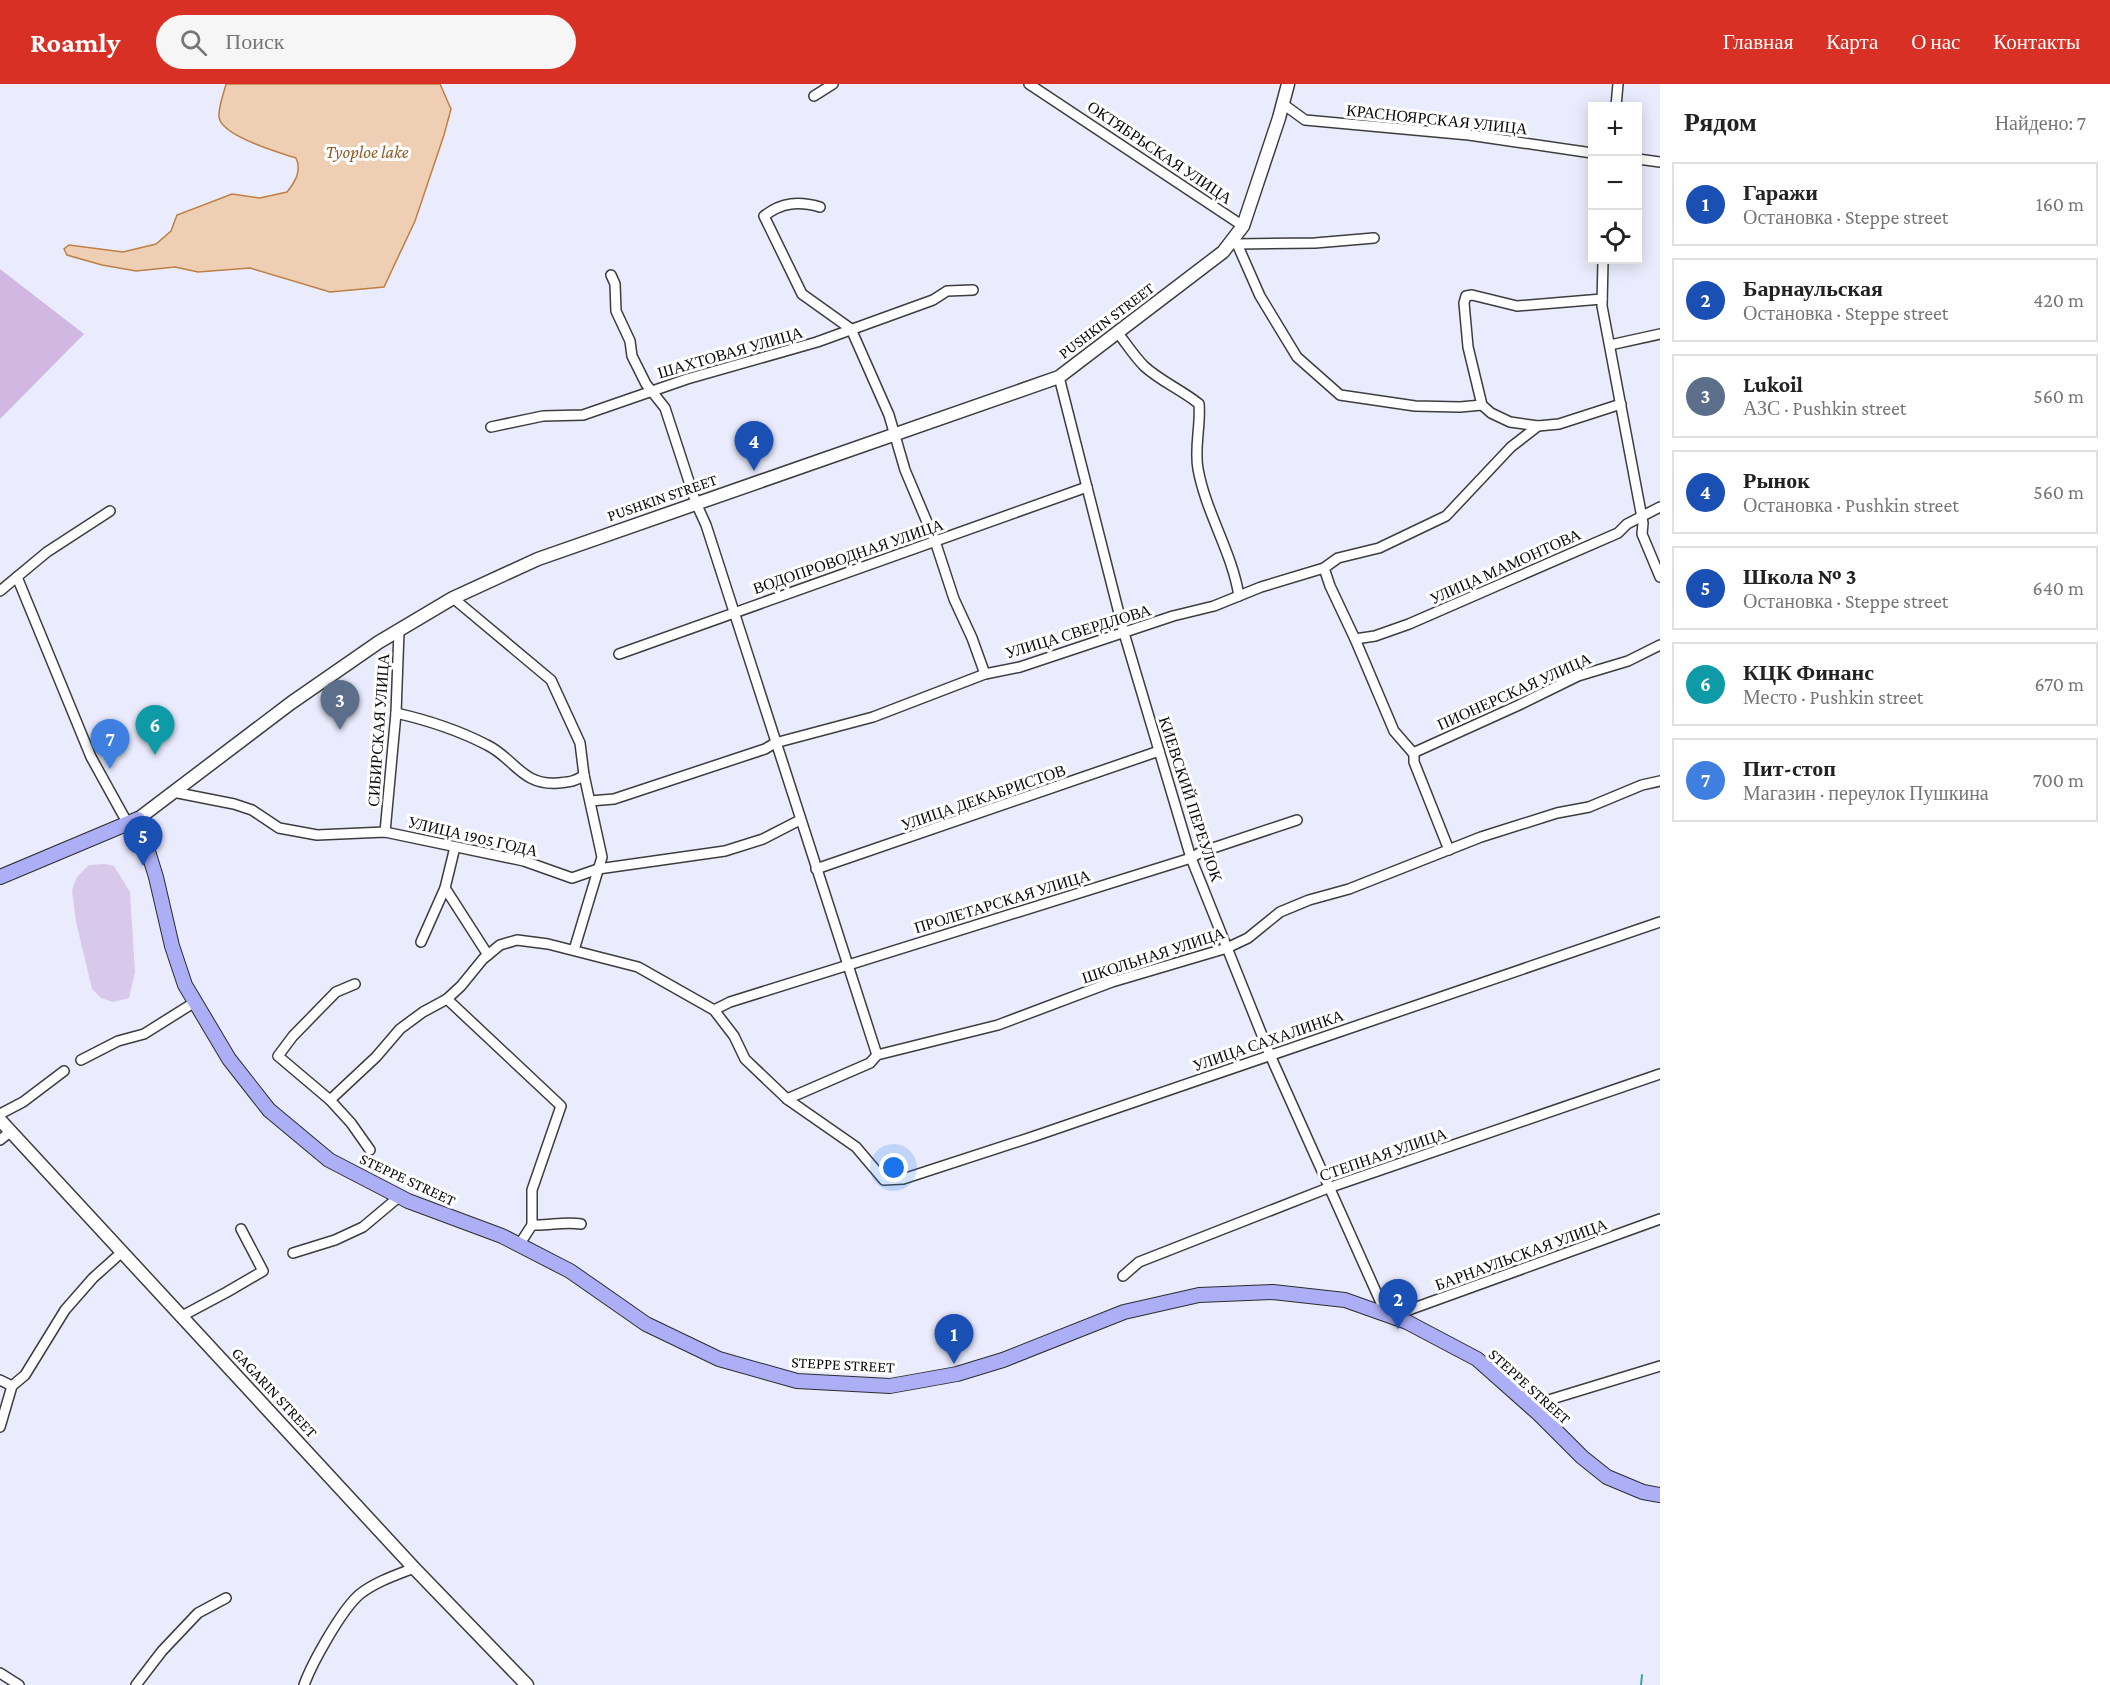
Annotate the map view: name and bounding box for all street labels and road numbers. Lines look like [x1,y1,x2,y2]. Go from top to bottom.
street label: ОКТЯБРЬСКАЯ УЛИЦА [1084,98,1236,208]
street label: КРАСНОЯРСКАЯ УЛИЦА [1345,102,1529,139]
street label: PUSHKIN STREET [1055,279,1158,362]
street label: ШАХТОВАЯ УЛИЦА [656,323,805,382]
street label: PUSHKIN STREET [605,471,720,524]
street label: ВОДОПРОВОДНАЯ УЛИЦА [751,516,946,598]
street label: УЛИЦА МАМОНТОВА [1427,525,1584,608]
street label: УЛИЦА СВЕРДЛОВА [1003,601,1154,663]
street label: ПИОНЕРСКАЯ УЛИЦА [1435,650,1595,734]
street label: СИБИРСКАЯ УЛИЦА [365,652,393,807]
street label: КИЕВСКИЙ ПЕРЕУЛОК [1156,714,1226,884]
street label: УЛИЦА ДЕКАБРИСТОВ [899,761,1068,835]
street label: УЛИЦА 1905 ГОДА [406,813,540,861]
street label: ПРОЛЕТАРСКАЯ УЛИЦА [912,866,1093,937]
street label: ШКОЛЬНАЯ УЛИЦА [1080,924,1227,988]
street label: УЛИЦА САХАЛИНКА [1190,1006,1347,1075]
street label: СТЕПНАЯ УЛИЦА [1317,1125,1450,1185]
street label: STEPPE STREET [357,1150,459,1209]
street label: БАРНАУЛЬСКАЯ УЛИЦА [1433,1215,1610,1295]
street label: GAGARIN STREET [229,1344,321,1441]
street label: STEPPE STREET [1485,1345,1574,1428]
street label: STEPPE STREET [791,1353,895,1376]

